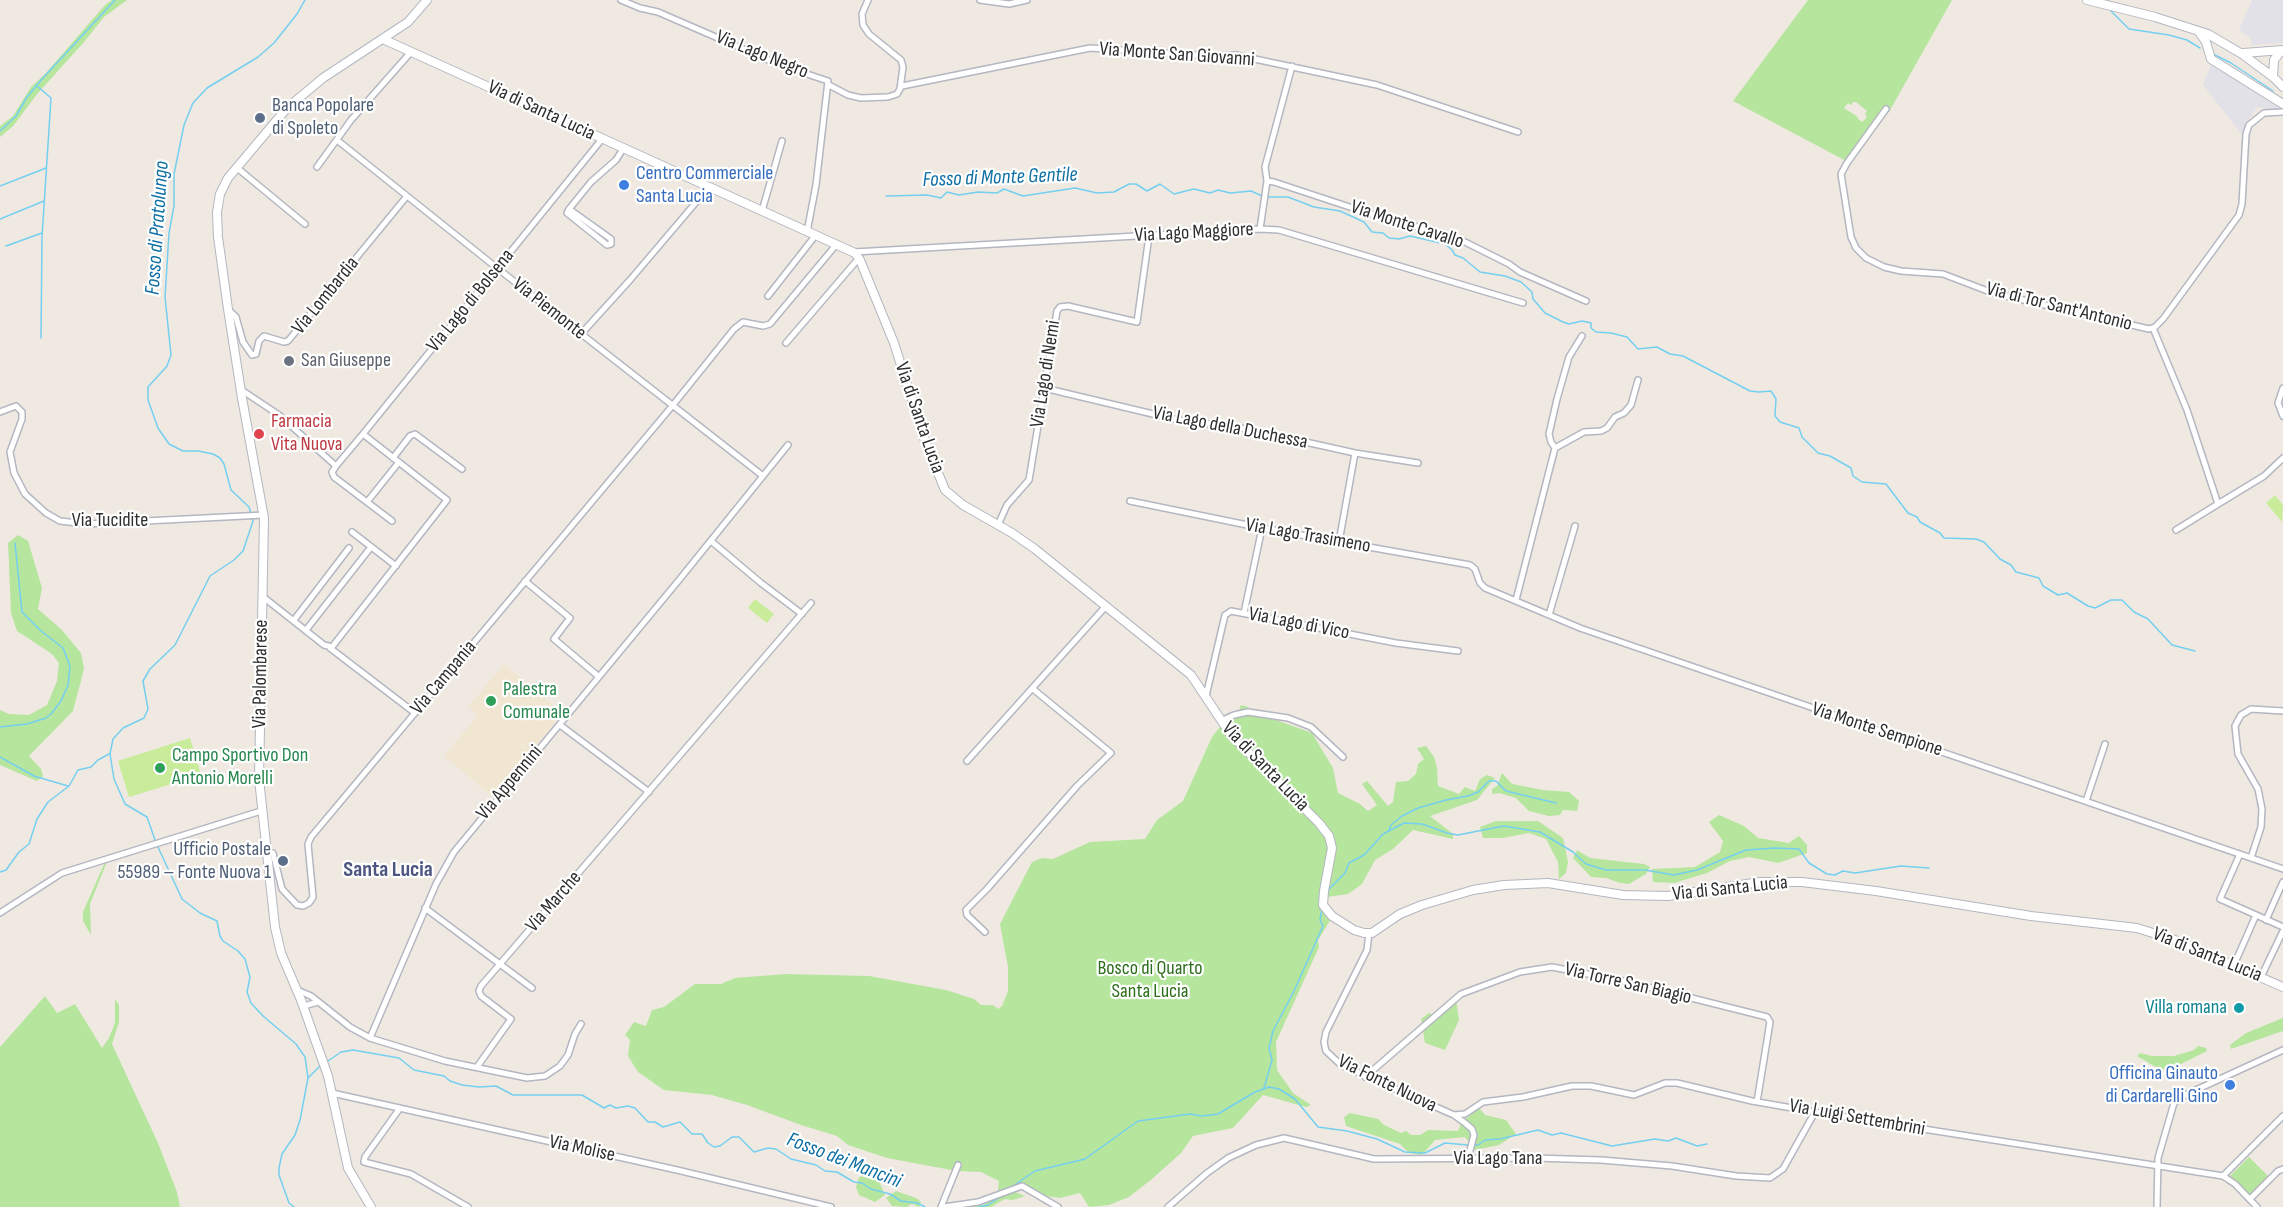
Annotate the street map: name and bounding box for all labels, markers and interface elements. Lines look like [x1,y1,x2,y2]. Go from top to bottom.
street label: Via Lago Negro [712,26,812,84]
street label: Via Monte San Giovanni [1099,38,1255,72]
street label: Via di Santa Lucia [483,76,599,146]
place label: Banca Popolare di Spoleto [272,94,374,141]
marker: Banca Popolare di Spoleto [253,111,267,125]
water label: Fosso di Pratolungo [141,160,175,296]
place label: Centro Commerciale Santa Lucia [636,162,773,209]
water label: Fosso di Monte Gentile [922,163,1078,193]
marker: Centro Commerciale Santa Lucia [617,178,631,192]
street label: Via Monte Cavallo [1347,195,1467,255]
street label: Via Lago Maggiore [1134,218,1254,248]
street label: Via Lago di Bolsena [422,245,520,357]
street label: Via Lombardia [287,252,365,340]
street label: Via Piemonte [507,273,591,345]
street label: Via di Tor Sant'Antonio [1984,277,2134,337]
street label: Via Lago di Nemi [1026,319,1066,429]
place label: San Giuseppe [301,349,391,373]
marker: San Giuseppe [282,354,296,368]
street label: Via di Santa Lucia [889,359,949,477]
street label: Via Lago della Duchessa [1150,401,1310,455]
place label: Farmacia Vita Nuova [271,410,342,457]
marker: Farmacia Vita Nuova [252,427,266,441]
street label: Via Tucidite [72,509,148,533]
street label: Via Lago Trasimeno [1244,513,1372,559]
street label: Via Lago di Vico [1247,602,1351,646]
street label: Via Palombarese [248,619,274,729]
street label: Via Campania [406,636,482,720]
place label: Palestra Comunale [503,678,570,725]
marker: Palestra Comunale [484,694,498,708]
street label: Via Monte Sempione [1809,698,1945,762]
street label: Via di Santa Lucia [1216,717,1314,817]
street label: Via Appennini [472,741,548,825]
place label: Campo Sportivo Don Antonio Morelli [172,744,308,791]
marker: Campo Sportivo Don Antonio Morelli [153,761,167,775]
place label: Ufficio Postale 55989 – Fonte Nuova 1 [118,838,271,885]
marker: Ufficio Postale 55989 – Fonte Nuova 1 [276,854,290,868]
district label: Santa Lucia [343,857,433,883]
street label: Via Marche [521,867,587,937]
street label: Via di Santa Lucia [1671,871,1789,907]
street label: Via di Santa Lucia [2149,922,2265,988]
park label: Bosco di Quarto Santa Lucia [1097,957,1203,1004]
street label: Via Torre San Biagio [1562,958,1694,1010]
place label: Villa romana [2145,996,2227,1020]
marker: Villa romana [2232,1001,2246,1015]
street label: Via Fonte Nuova [1334,1050,1440,1118]
place label: Officina Ginauto di Cardarelli Gino [2105,1062,2218,1109]
marker: Officina Ginauto di Cardarelli Gino [2223,1078,2237,1092]
street label: Via Luigi Settembrini [1787,1094,1927,1142]
water label: Fosso dei Mancini [783,1128,905,1194]
street label: Via Molise [547,1130,617,1168]
street label: Via Lago Tana [1454,1147,1542,1171]

